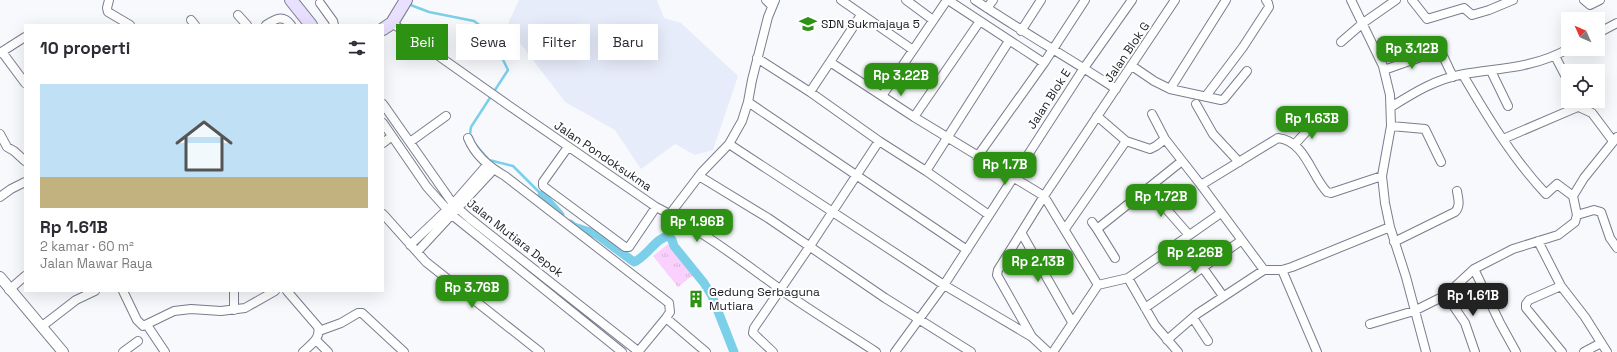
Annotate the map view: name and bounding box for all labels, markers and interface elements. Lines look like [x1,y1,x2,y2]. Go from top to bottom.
north arrow [1561,12,1605,56]
map controls [1561,12,1605,108]
school or university icon: SDN Sukmajaya 5 [798,14,818,34]
place label: SDN Sukmajaya 5 [821,16,920,32]
street label: Jalan Blok G [1101,19,1153,85]
chip: Beli [396,24,448,60]
chip: Sewa [456,24,520,60]
chip: Filter [528,24,590,60]
chip: Baru [598,24,658,60]
pin: Rp 3.12B [1371,36,1453,70]
text: 10 properti [40,37,130,59]
icon: filters [346,37,368,59]
text: Rp 3.12B [1385,40,1439,57]
pin: Rp 3.22B [860,63,942,97]
button: locate [1561,64,1605,108]
street label: Jalan Blok E [1024,66,1075,132]
text: Rp 3.22B [873,67,929,84]
pin: Rp 1.63B [1271,106,1353,140]
icon: home [168,110,240,182]
text: Rp 1.63B [1285,110,1339,127]
street label: Jalan Pondoksukma [551,117,655,195]
pin: Rp 1.7B [968,152,1042,186]
text: Rp 1.7B [983,156,1027,173]
pin: Rp 1.72B [1120,184,1202,218]
text: Rp 1.72B [1135,188,1187,205]
street label: Jalan Mutiara Depok [464,195,567,281]
pin: Rp 1.96B [656,209,738,243]
text: Rp 1.96B [670,213,724,230]
text: Rp 1.61B [40,216,108,238]
text: 2 kamar · 60 m² [40,238,134,255]
pin: Rp 2.26B [1154,240,1236,274]
text: Rp 2.26B [1167,244,1223,261]
pin: Rp 2.13B [997,249,1079,283]
text: Rp 2.13B [1011,253,1065,270]
text: Jalan Mawar Raya [40,255,152,272]
pin: Rp 3.76B [431,275,513,309]
text: Rp 3.76B [445,279,499,296]
pin: Rp 1.61B [1432,283,1514,317]
place label: Gedung Serbaguna Mutiara [709,284,820,314]
text: Rp 1.61B [1447,287,1499,304]
building icon: Gedung Serbaguna Mutiara [686,289,706,309]

